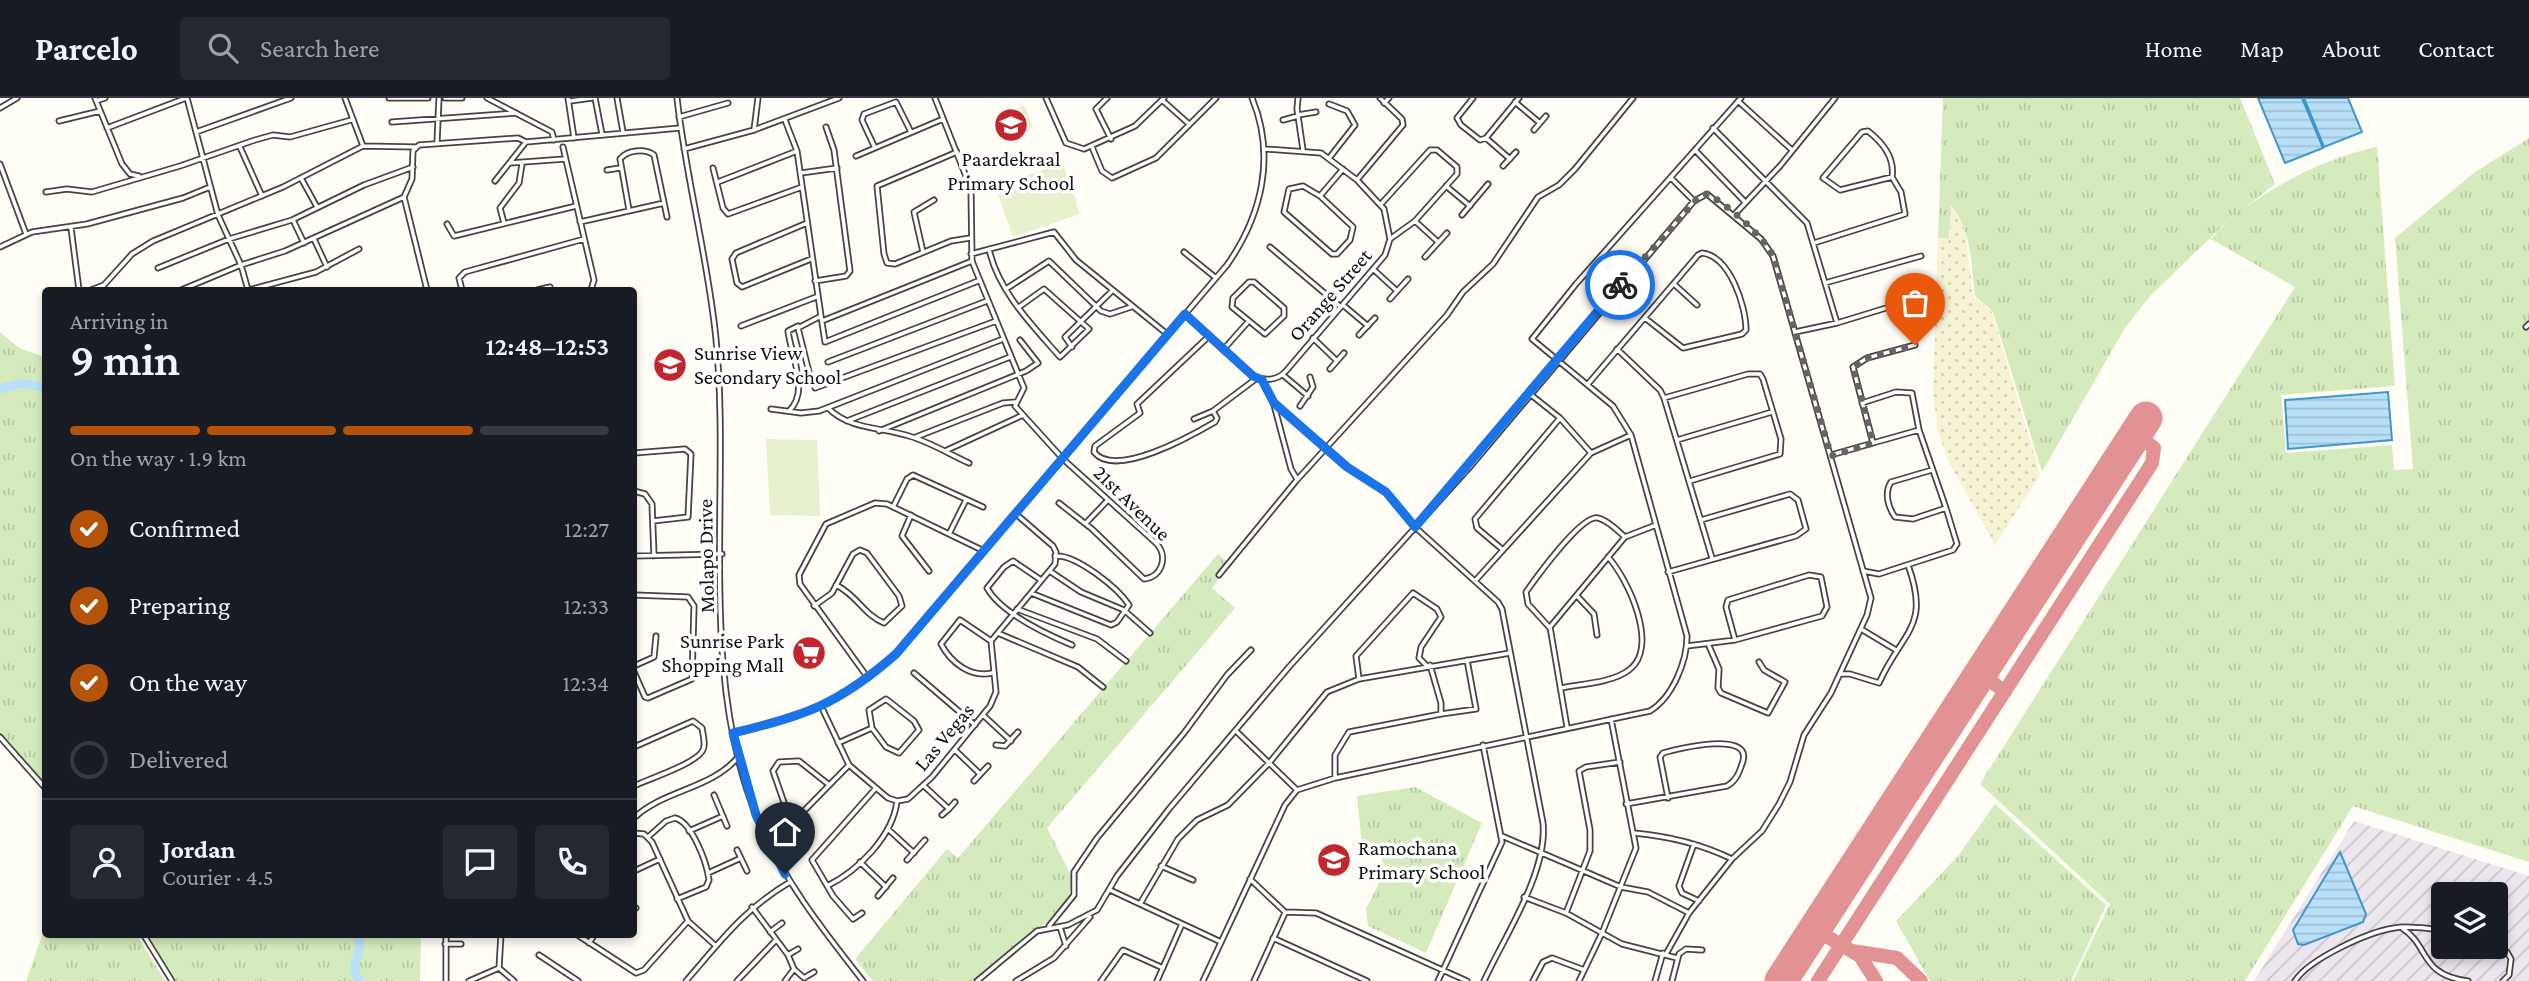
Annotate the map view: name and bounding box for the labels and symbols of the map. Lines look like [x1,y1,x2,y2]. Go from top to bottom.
school or university icon: Paardekraal Primary School [992,106,1030,144]
place label: Paardekraal Primary School [947,147,1075,195]
street label: Orange Street [1283,243,1377,346]
courier [1585,250,1655,320]
pin [1885,273,1945,345]
place label: Sunrise View Secondary School [694,341,841,389]
school or university icon: Sunrise View Secondary School [651,346,689,384]
street label: 21st Avenue [1088,460,1176,546]
street label: Molapo Drive [693,499,719,613]
place label: Sunrise Park Shopping Mall [661,629,784,677]
supermarket icon: Sunrise Park Shopping Mall [790,634,828,672]
street label: Las Vegas [909,698,979,776]
pin [755,802,815,874]
place label: Ramochana Primary School [1358,836,1485,884]
school or university icon: Ramochana Primary School [1315,841,1353,879]

